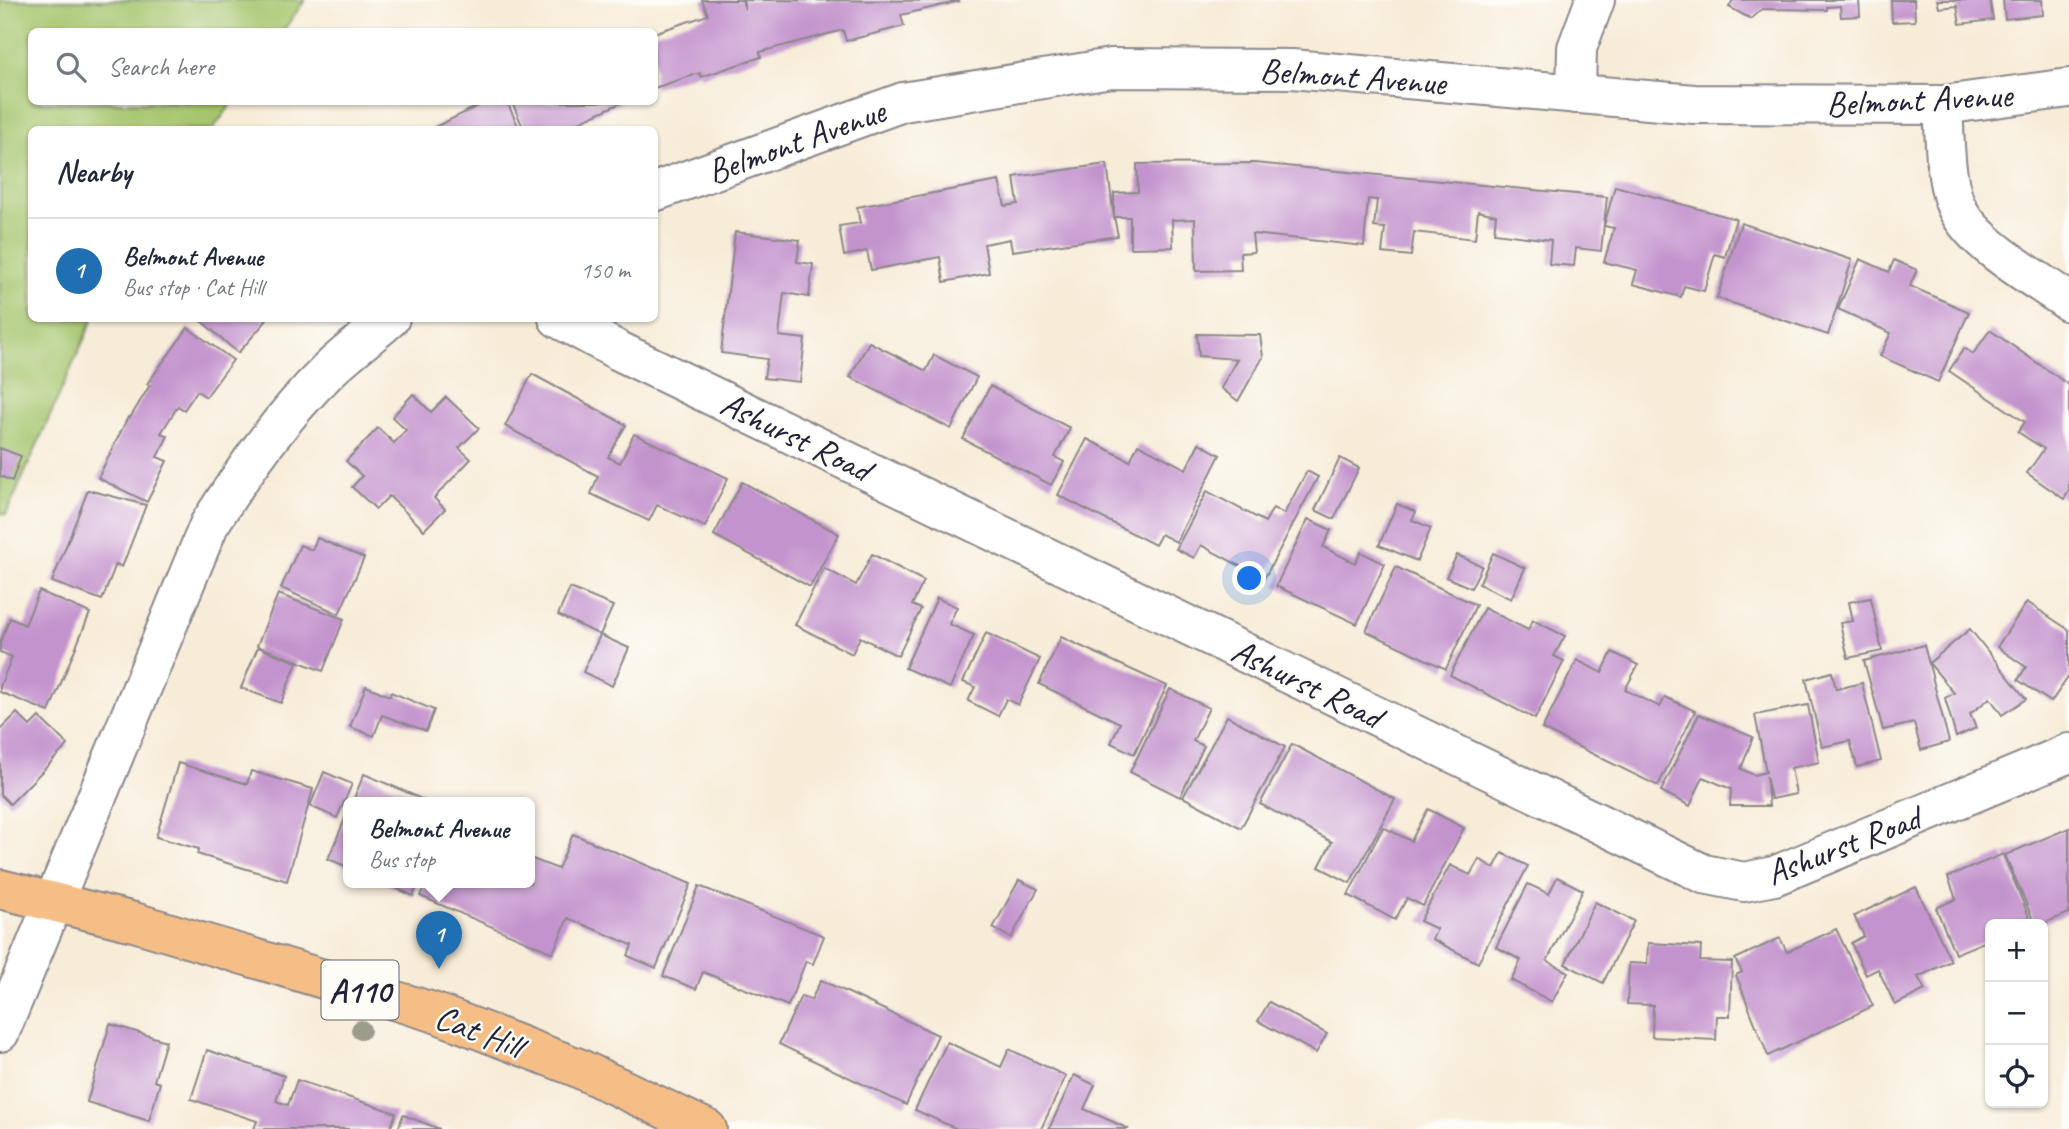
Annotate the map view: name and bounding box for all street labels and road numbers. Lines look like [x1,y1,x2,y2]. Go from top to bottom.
street label: Belmont Avenue [1259,48,1450,106]
street label: Belmont Avenue [1825,72,2016,127]
street label: Belmont Avenue [701,88,894,194]
street label: Ashurst Road [713,381,883,494]
street label: Ashurst Road [1224,628,1394,741]
street label: Ashurst Road [1760,794,1932,895]
road number: A110 [322,960,398,1020]
street label: Cat Hill [429,994,535,1071]

